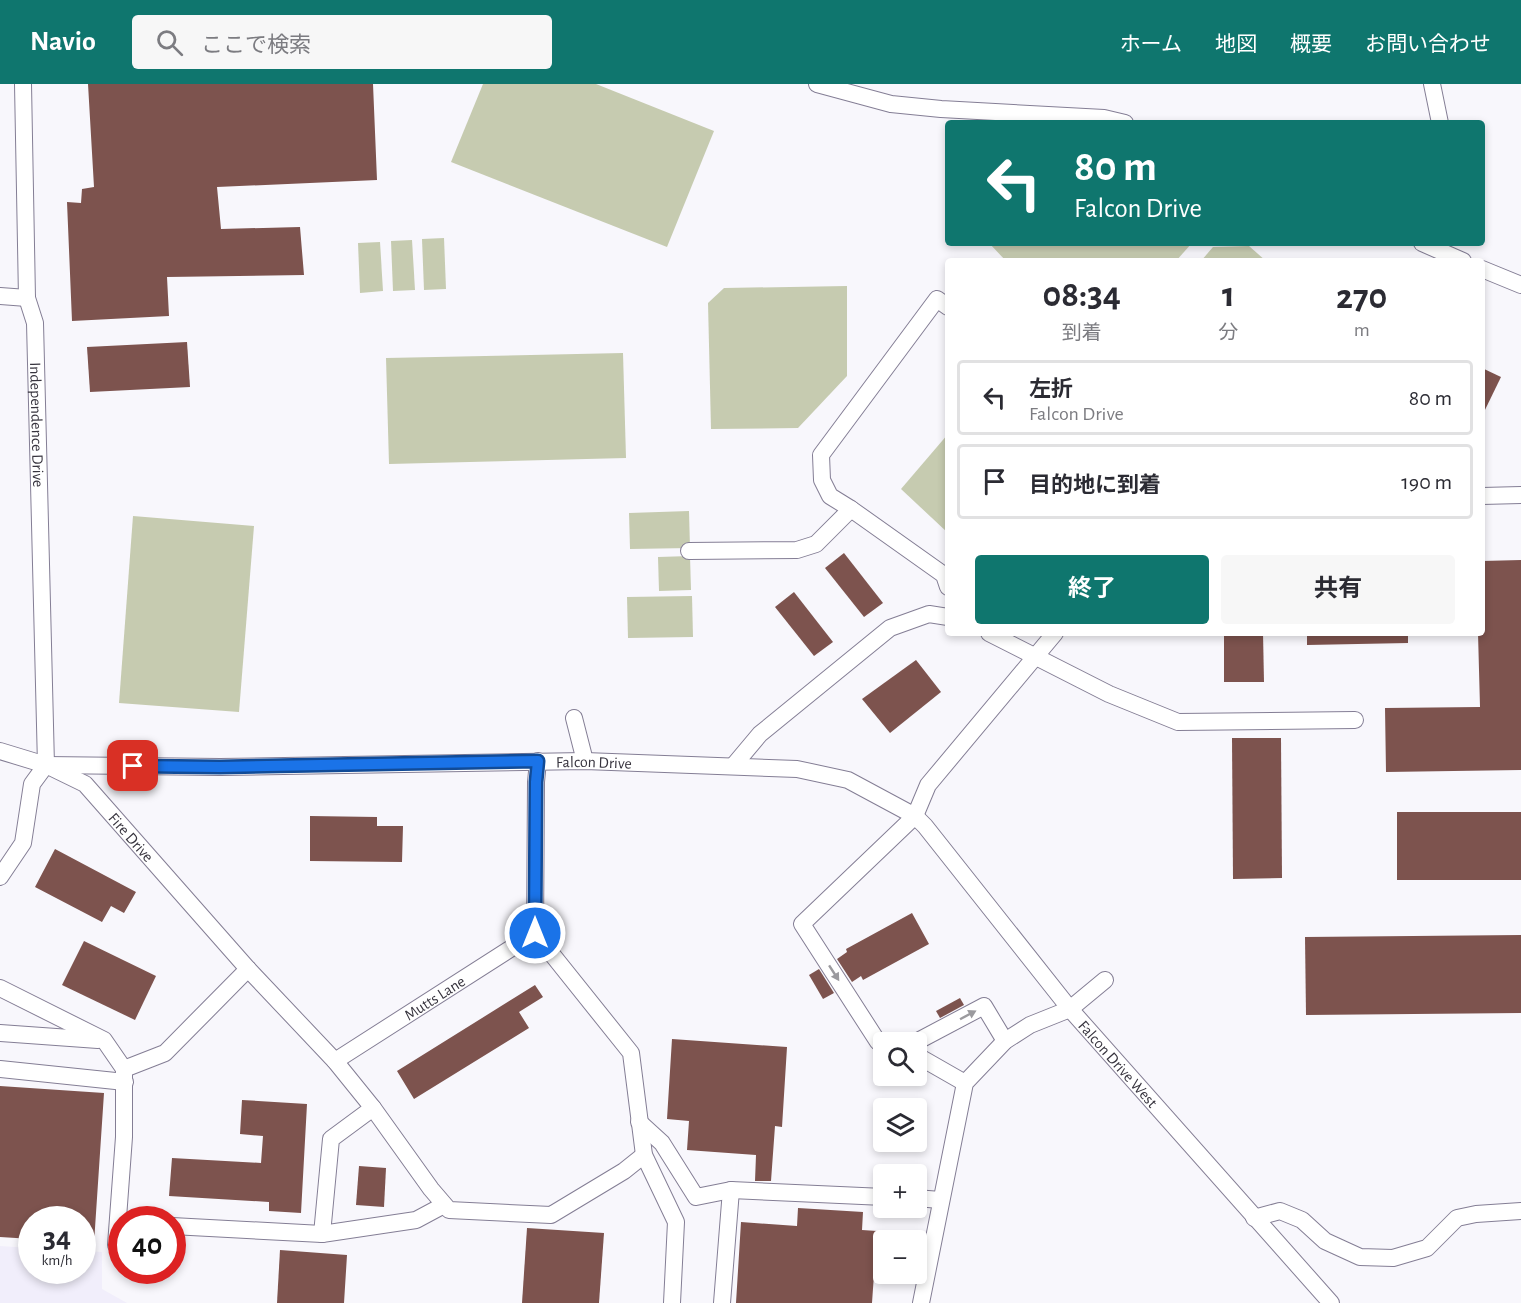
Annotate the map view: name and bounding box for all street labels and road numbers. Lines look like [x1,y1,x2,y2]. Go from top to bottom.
street label: Independence Drive [27,362,46,488]
street label: Falcon Drive [556,754,632,772]
street label: Fire Drive [105,810,156,865]
street label: Mutts Lane [402,973,468,1024]
street label: Falcon Drive West [1075,1018,1160,1111]

